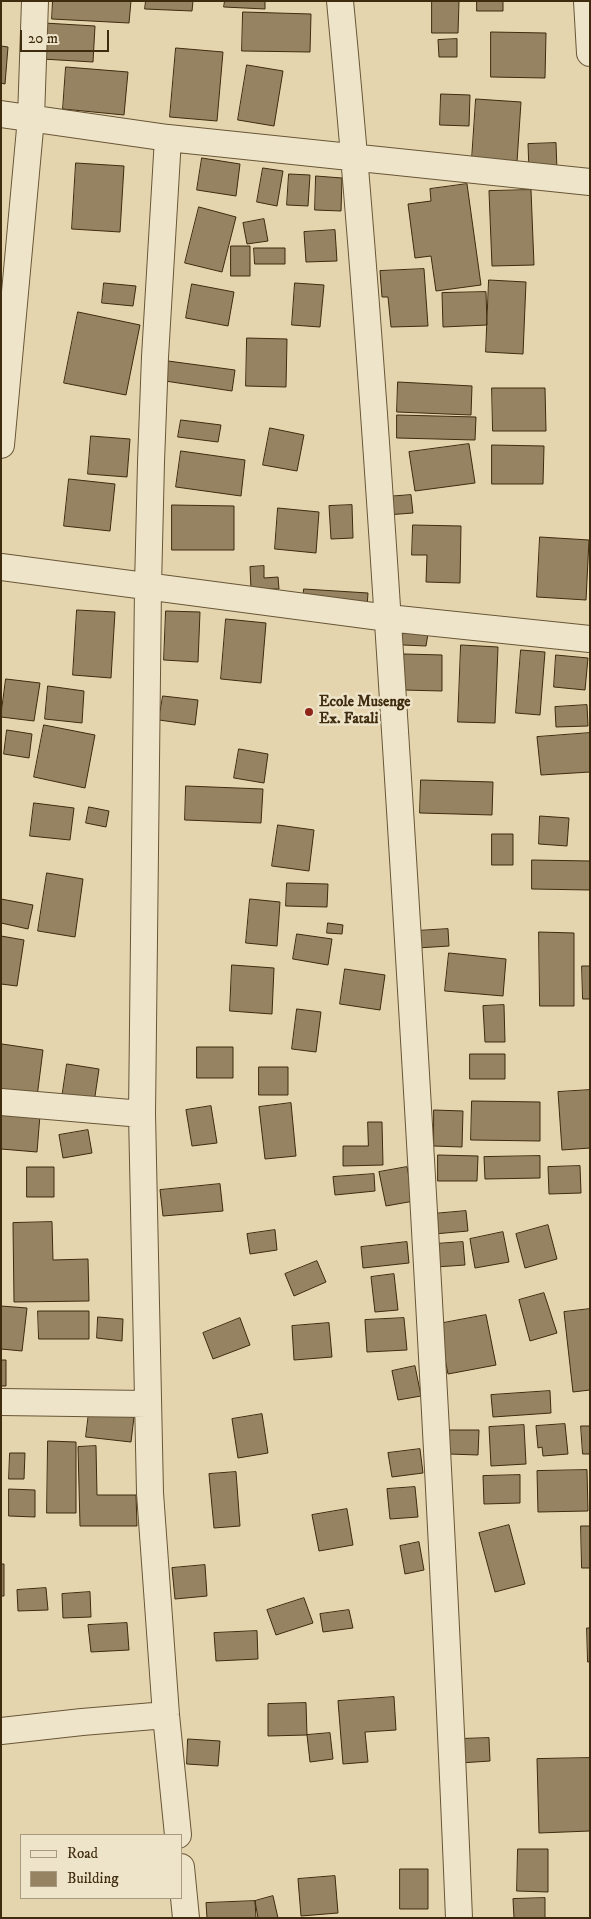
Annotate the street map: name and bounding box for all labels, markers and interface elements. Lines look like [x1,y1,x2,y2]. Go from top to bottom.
scale bar [22,20,111,52]
text: 20 m [28,29,58,48]
place label: Ecole Musenge Ex. Fatali [319,694,410,729]
marker: Ecole Musenge Ex. Fatali [303,706,315,718]
legend [20,1834,182,1899]
text: Road [67,1844,98,1863]
text: Building [67,1869,119,1888]

